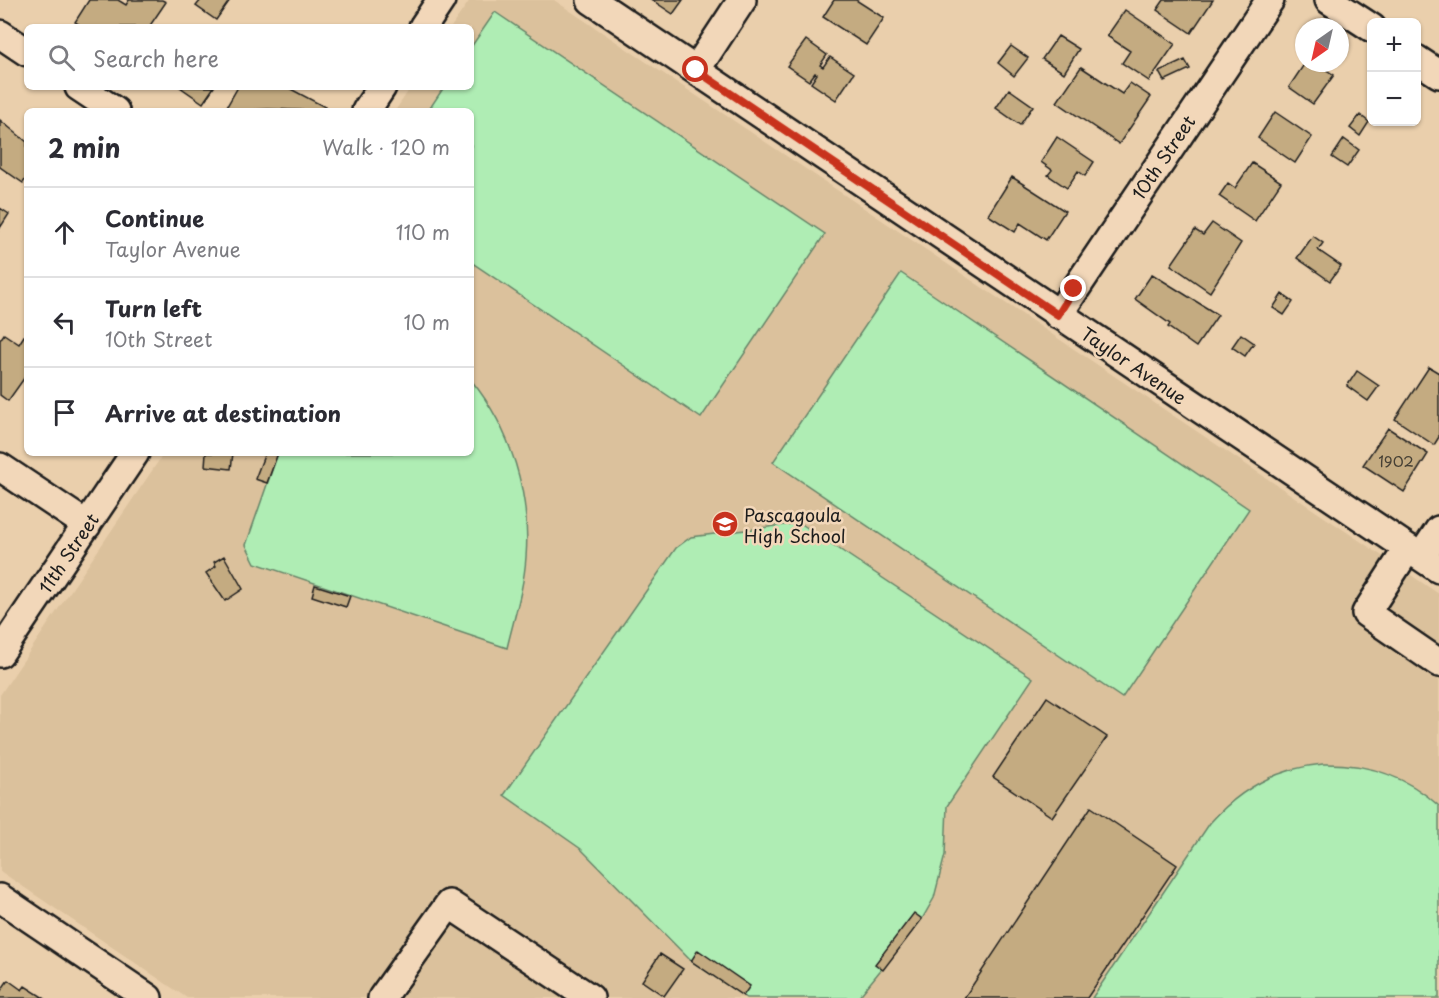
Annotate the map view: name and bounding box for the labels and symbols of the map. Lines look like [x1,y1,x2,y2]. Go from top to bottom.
north arrow [1295,18,1349,72]
route start [682,56,708,82]
street label: 10th Street [1125,109,1201,205]
route end [1060,275,1086,301]
street label: Taylor Avenue [1076,320,1192,410]
house number: 1902 [1378,449,1414,472]
place label: Pascagoula High School [744,501,846,549]
street label: 11th Street [31,507,105,599]
school or university icon: Pascagoula High School [710,509,740,539]

